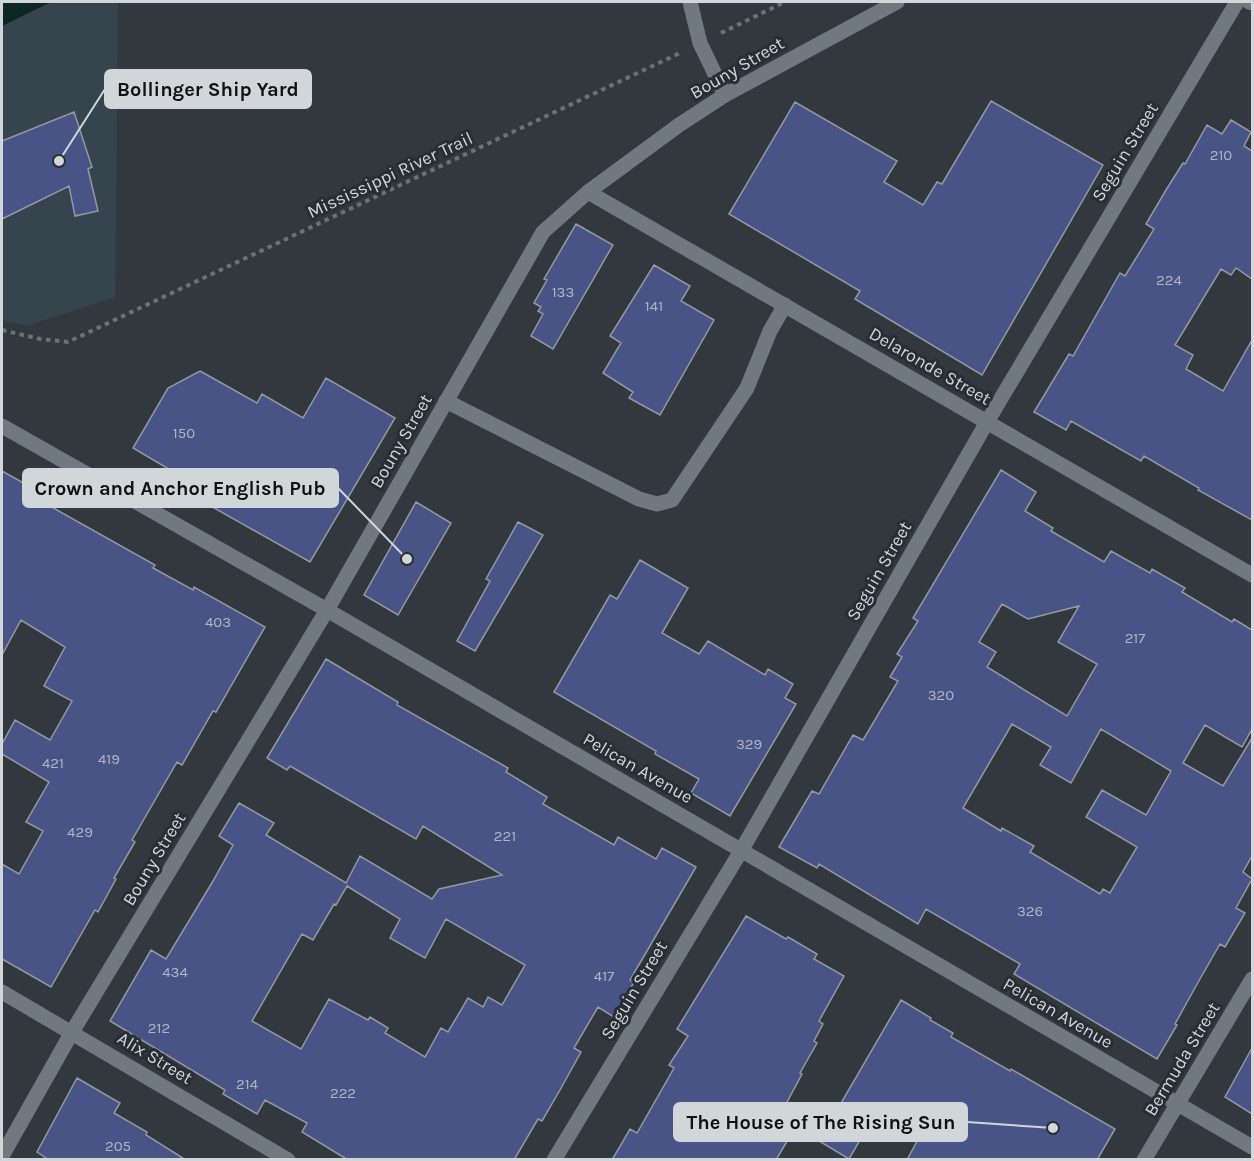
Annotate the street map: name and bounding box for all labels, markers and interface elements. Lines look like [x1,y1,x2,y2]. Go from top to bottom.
street label: Bouny Street [686,32,788,104]
callout: Bollinger Ship Yard [105,70,311,108]
text: Bollinger Ship Yard [117,78,299,101]
street label: Seguin Street [1087,99,1163,205]
street label: Mississippi River Trail [304,127,476,223]
house number: 210 [1210,146,1232,164]
house number: 224 [1156,271,1183,289]
house number: 133 [552,283,574,301]
house number: 141 [645,297,663,315]
street label: Delaronde Street [865,322,995,410]
street label: Bouny Street [365,390,437,492]
house number: 150 [173,424,195,442]
callout: Crown and Anchor English Pub [23,469,338,507]
text: Crown and Anchor English Pub [34,477,326,500]
street label: Seguin Street [842,517,916,625]
house number: 403 [205,613,231,631]
house number: 217 [1125,629,1145,647]
house number: 320 [928,686,954,704]
street label: Pelican Avenue [579,728,697,808]
house number: 329 [736,735,762,753]
house number: 419 [98,750,120,768]
house number: 421 [42,754,64,772]
street label: Bouny Street [118,808,191,910]
house number: 429 [67,823,93,841]
house number: 221 [494,827,516,845]
house number: 326 [1017,902,1043,920]
street label: Seguin Street [596,937,672,1043]
house number: 434 [162,963,188,981]
house number: 417 [594,967,614,985]
street label: Pelican Avenue [999,973,1117,1053]
street label: Bermuda Street [1139,998,1225,1120]
house number: 212 [148,1019,170,1037]
street label: Alix Street [113,1027,197,1089]
house number: 214 [236,1075,259,1093]
house number: 222 [330,1084,356,1102]
callout: The House of The Rising Sun [674,1103,967,1141]
text: The House of The Rising Sun [687,1111,955,1134]
house number: 205 [105,1137,131,1155]

